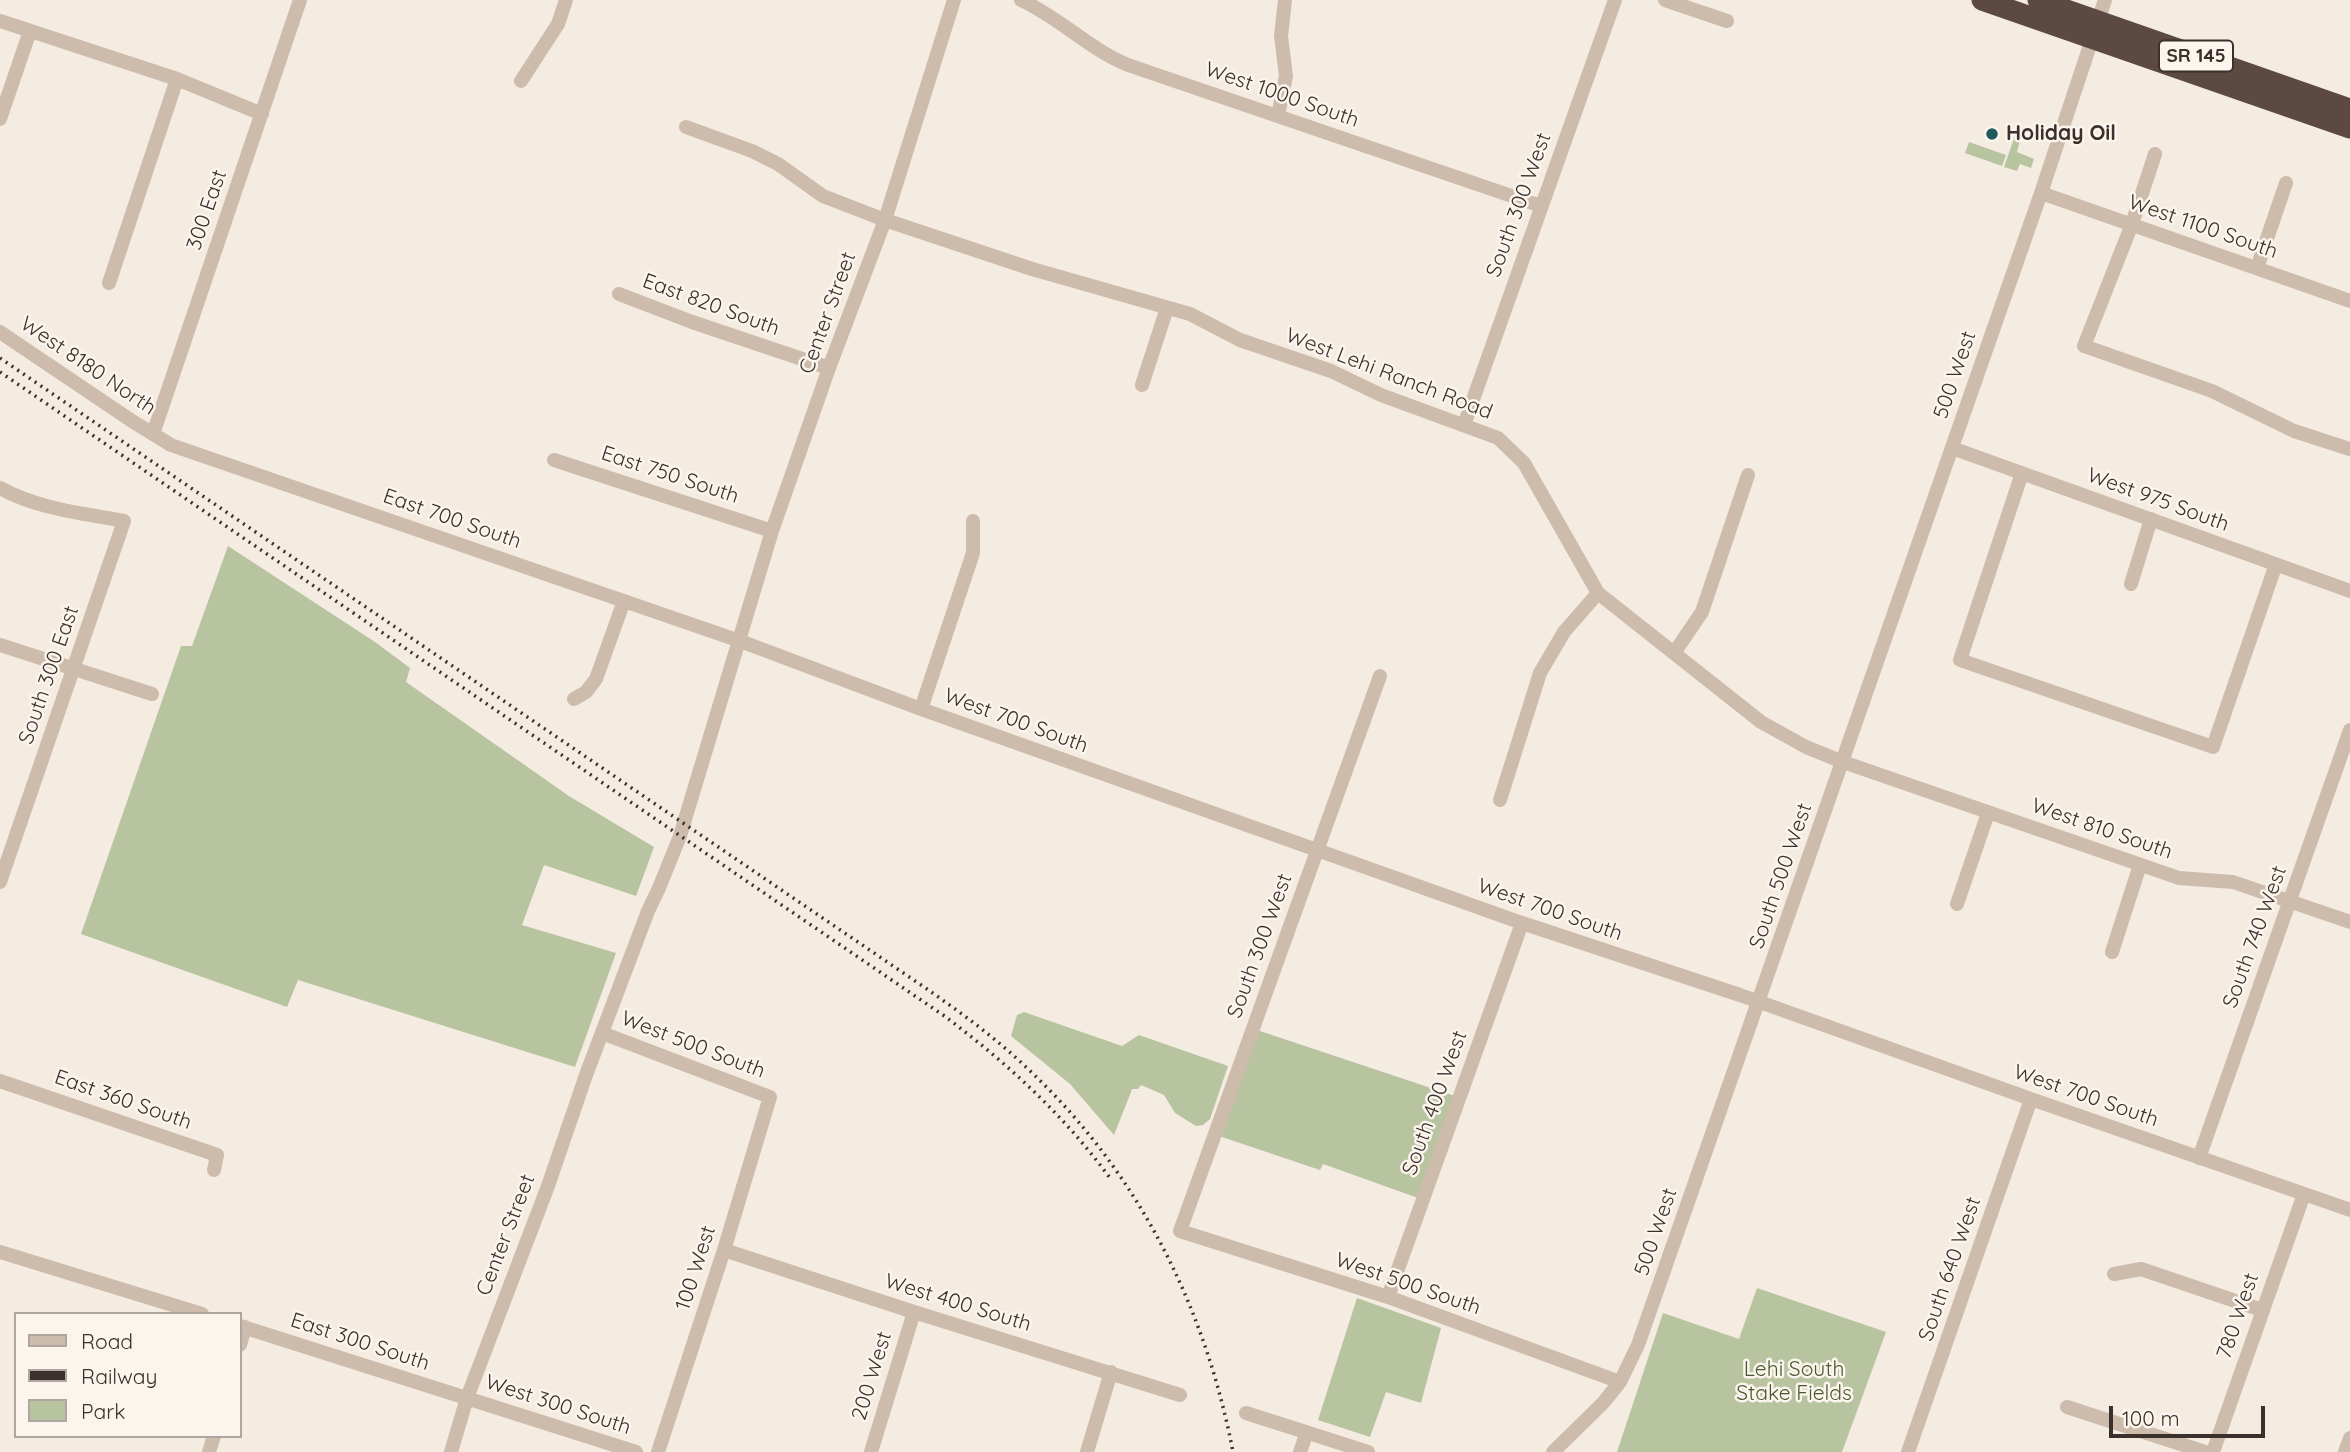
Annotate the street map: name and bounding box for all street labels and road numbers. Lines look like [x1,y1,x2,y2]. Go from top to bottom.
road number: SR 145 [2159,40,2233,72]
street label: West 1000 South [1202,57,1362,133]
street label: South 300 West [1481,129,1557,281]
street label: 300 East [182,166,232,254]
street label: West 1100 South [2125,190,2281,264]
street label: Center Street [794,249,862,377]
street label: East 820 South [639,269,783,341]
street label: West 8180 North [15,311,161,421]
street label: West Lehi Ranch Road [1282,323,1496,425]
street label: 500 West [1928,328,1982,422]
street label: East 750 South [598,441,742,509]
street label: West 975 South [2084,463,2232,537]
street label: East 700 South [380,484,524,554]
street label: South 300 East [14,603,84,747]
street label: West 700 South [941,683,1091,759]
street label: West 810 South [2028,793,2176,865]
street label: South 500 West [1744,800,1818,952]
street label: South 740 West [2218,863,2292,1011]
street label: South 300 West [1222,870,1298,1022]
street label: West 700 South [1474,873,1626,947]
street label: West 500 South [617,1006,769,1084]
street label: South 400 West [1397,1027,1473,1179]
street label: West 700 South [2010,1059,2162,1133]
street label: East 360 South [51,1065,195,1135]
street label: Center Street [471,1171,541,1299]
street label: 500 West [1629,1185,1683,1279]
street label: South 640 West [1914,1194,1986,1344]
street label: 100 West [671,1223,721,1313]
street label: West 500 South [1332,1247,1484,1321]
street label: West 400 South [882,1269,1034,1337]
street label: 780 West [2212,1270,2264,1362]
street label: East 300 South [287,1308,433,1376]
street label: 200 West [847,1329,897,1423]
street label: West 300 South [482,1370,634,1440]

